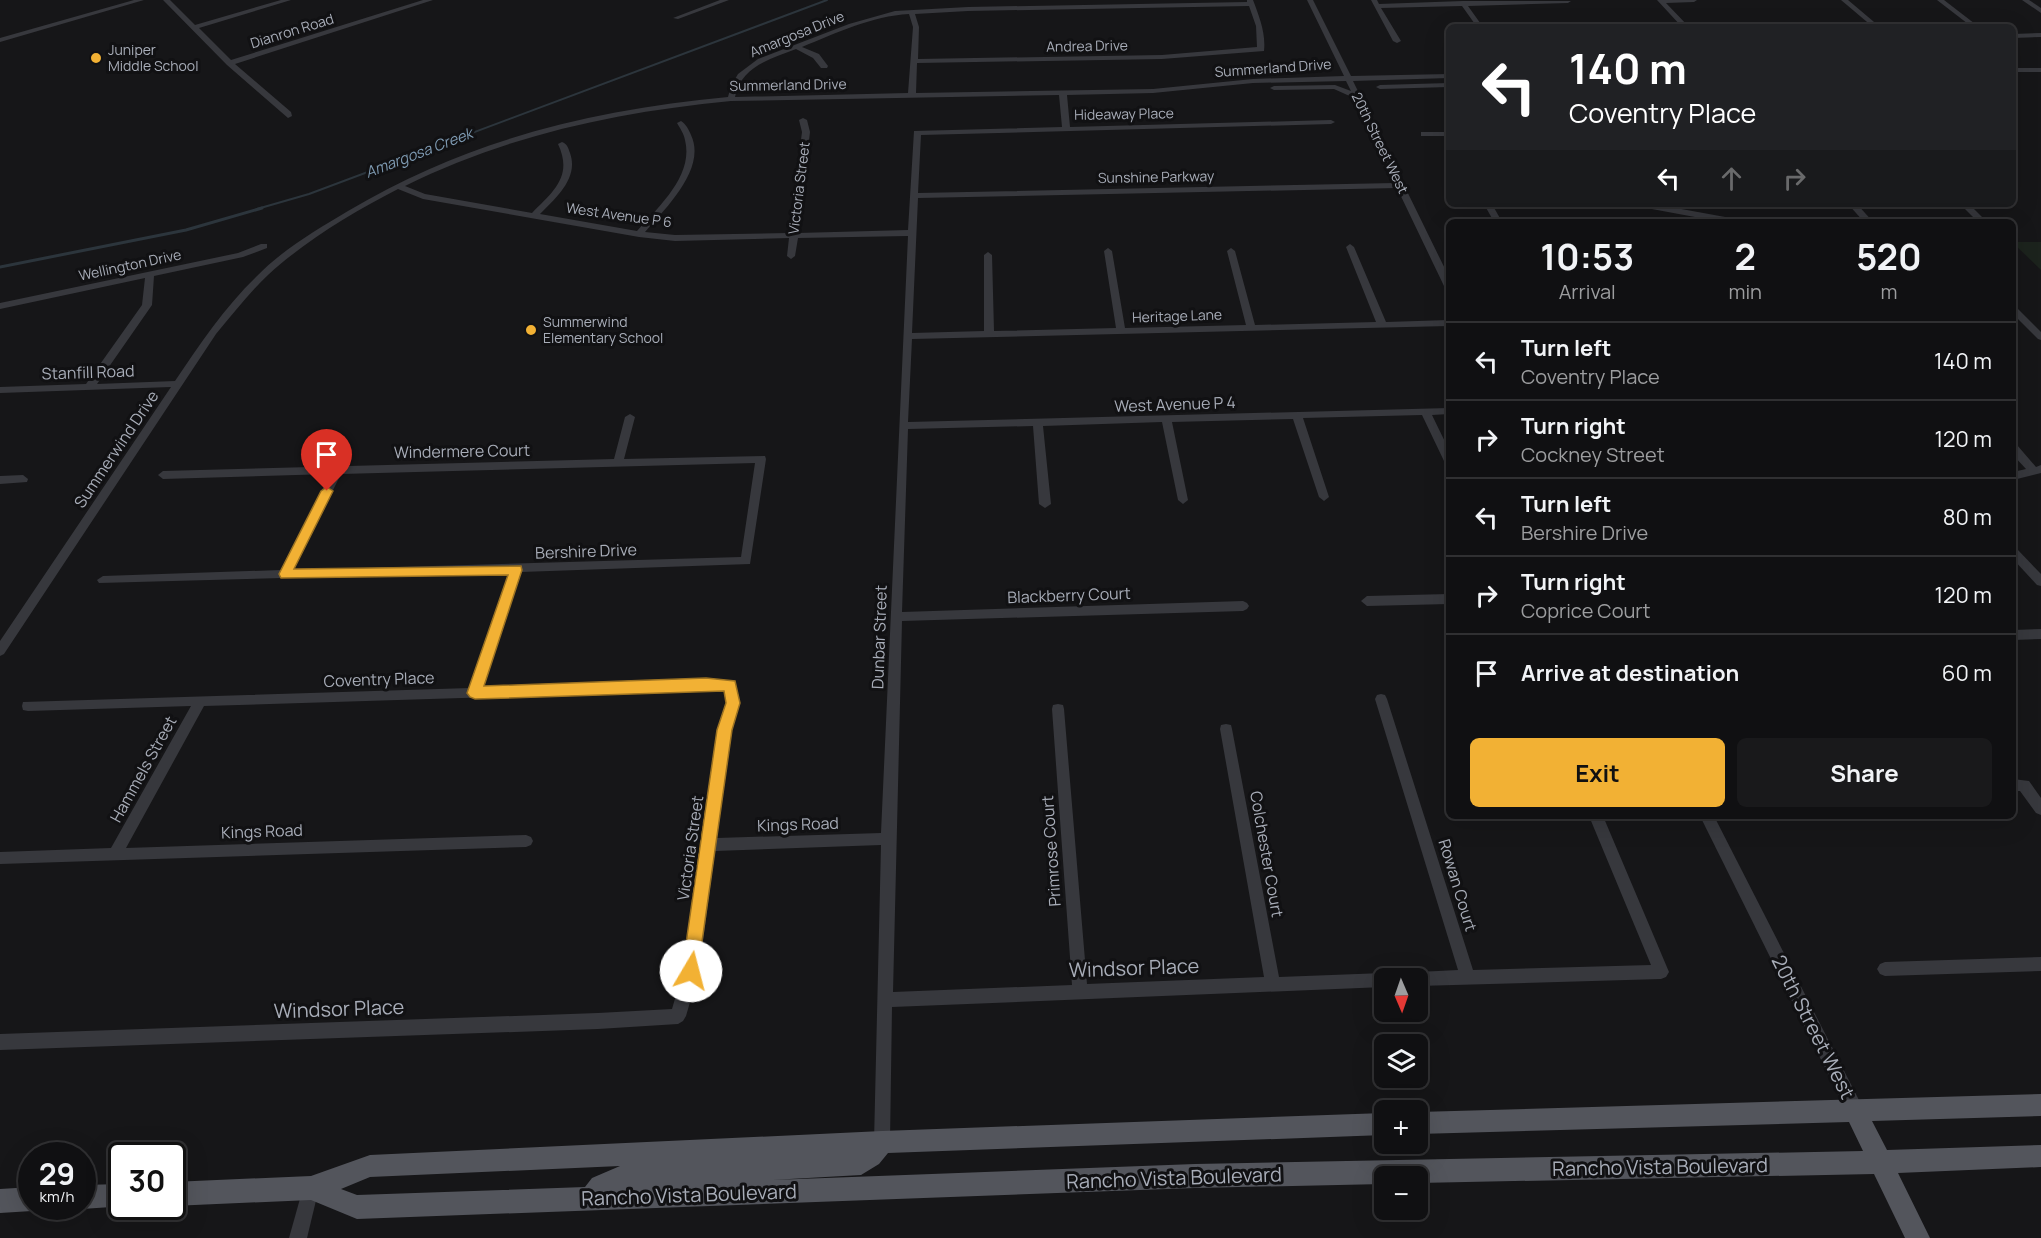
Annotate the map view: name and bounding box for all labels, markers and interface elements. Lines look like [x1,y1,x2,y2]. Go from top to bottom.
street label: Amargosa Drive [747,6,847,61]
street label: Dianron Road [248,9,336,52]
street label: Andrea Drive [1046,35,1128,56]
text: 140 m [1569,39,1687,97]
place label: Juniper Middle School [108,40,198,75]
icon: left [1470,48,1548,126]
marker: Juniper Middle School [89,51,103,65]
street label: Summerland Drive [1214,54,1332,81]
street label: Summerland Drive [729,74,847,95]
street label: 20th Street West [1348,89,1413,197]
text: Coventry Place [1569,94,1756,131]
street label: Hideaway Place [1074,103,1174,124]
water label: Amargosa Creek [362,121,478,183]
street label: Victoria Street [783,140,814,235]
icon: left [1652,162,1685,195]
icon: ahead [1715,162,1748,195]
icon: right [1778,162,1811,195]
street label: Sunshine Parkway [1098,166,1215,187]
street label: West Avenue P 6 [565,198,673,231]
text: 10:53 [1540,232,1634,281]
text: 2 [1735,232,1756,281]
text: 520 [1856,232,1922,281]
street label: Wellington Drive [77,244,183,285]
text: Arrival [1559,278,1616,305]
text: min [1728,278,1762,305]
text: m [1880,278,1897,305]
street label: Heritage Lane [1132,304,1222,327]
place label: Summerwind Elementary School [543,312,663,347]
marker: Summerwind Elementary School [524,323,538,337]
text: Turn left [1521,333,1611,363]
icon: left [1470,345,1503,378]
text: 140 m [1934,346,1992,376]
street label: Stanfill Road [41,359,135,385]
text: Coventry Place [1521,363,1660,390]
street label: Summerwind Drive [69,386,163,512]
street label: West Avenue P 4 [1114,391,1236,417]
text: Turn right [1521,411,1626,441]
icon: right [1470,423,1503,456]
text: 120 m [1934,424,1992,454]
pin [301,429,352,491]
icon: arrive [310,438,343,471]
street label: Windermere Court [394,439,530,463]
text: Cockney Street [1521,441,1665,468]
text: Turn left [1521,489,1611,519]
icon: left [1470,501,1503,534]
text: 80 m [1943,502,1992,532]
text: Bershire Drive [1521,519,1648,546]
street label: Bershire Drive [535,538,637,564]
text: Turn right [1521,567,1626,597]
icon: right [1470,579,1503,612]
text: 120 m [1934,580,1992,610]
street label: Blackberry Court [1007,582,1131,608]
street label: Dunbar Street [866,585,892,689]
text: Coprice Court [1521,597,1651,624]
icon: arrive [1470,657,1503,690]
text: Arrive at destination [1521,658,1739,688]
text: 60 m [1942,658,1992,688]
street label: Coventry Place [323,666,435,692]
street label: Hammels Street [105,712,181,826]
button: Exit [1470,738,1725,807]
button: Share [1737,738,1992,807]
street label: Colchester Court [1245,789,1289,919]
street label: Victoria Street [672,794,708,902]
street label: Primrose Court [1036,795,1066,907]
street label: Kings Road [757,812,839,836]
street label: Kings Road [221,819,303,843]
street label: Rowan Court [1434,836,1482,934]
position arrow [659,939,723,1003]
street label: 20th Street West [1766,950,1861,1103]
street label: Windsor Place [1068,952,1200,983]
north arrow [1374,968,1428,1022]
map controls [1374,968,1428,1220]
street label: Windsor Place [273,993,405,1024]
button: layers [1374,1034,1428,1088]
button: + [1374,1100,1428,1154]
speed limit sign: 30 [108,1142,186,1220]
street label: Rancho Vista Boulevard [1552,1151,1768,1182]
text: 29 [39,1153,75,1194]
street label: Rancho Vista Boulevard [1066,1160,1282,1195]
button: − [1374,1166,1428,1220]
street label: Rancho Vista Boulevard [581,1177,797,1212]
text: km/h [40,1186,74,1207]

